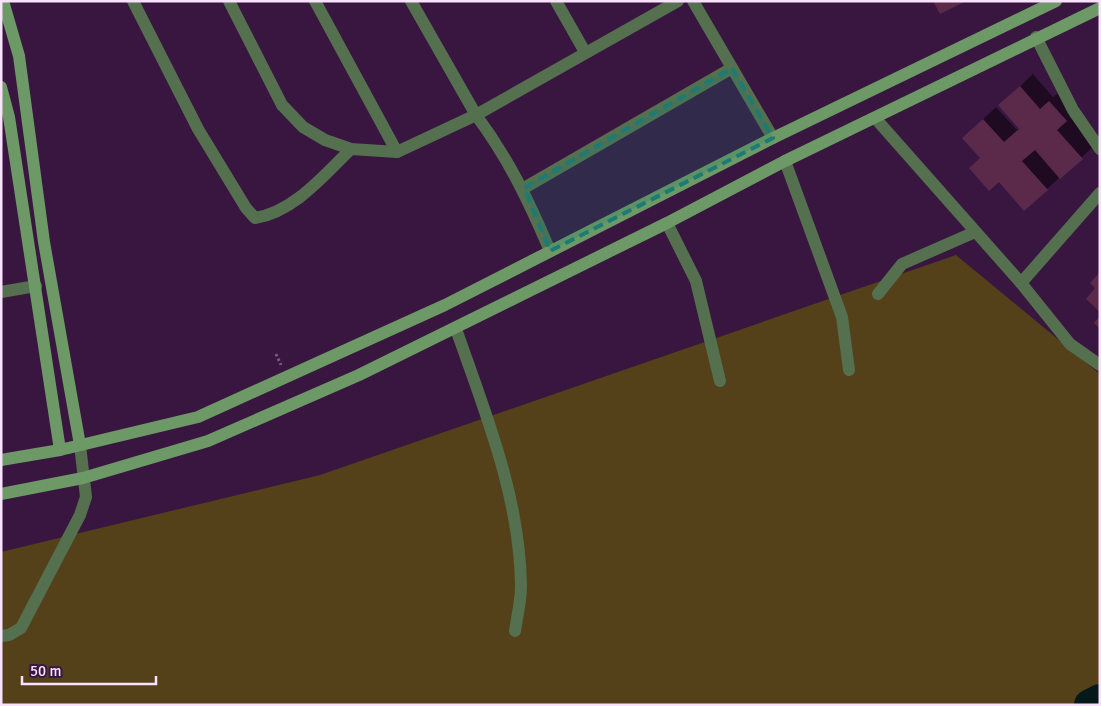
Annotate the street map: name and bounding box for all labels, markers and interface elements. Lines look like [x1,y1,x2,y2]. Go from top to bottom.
scale bar [22,654,156,686]
text: 50 m [30,662,61,680]

